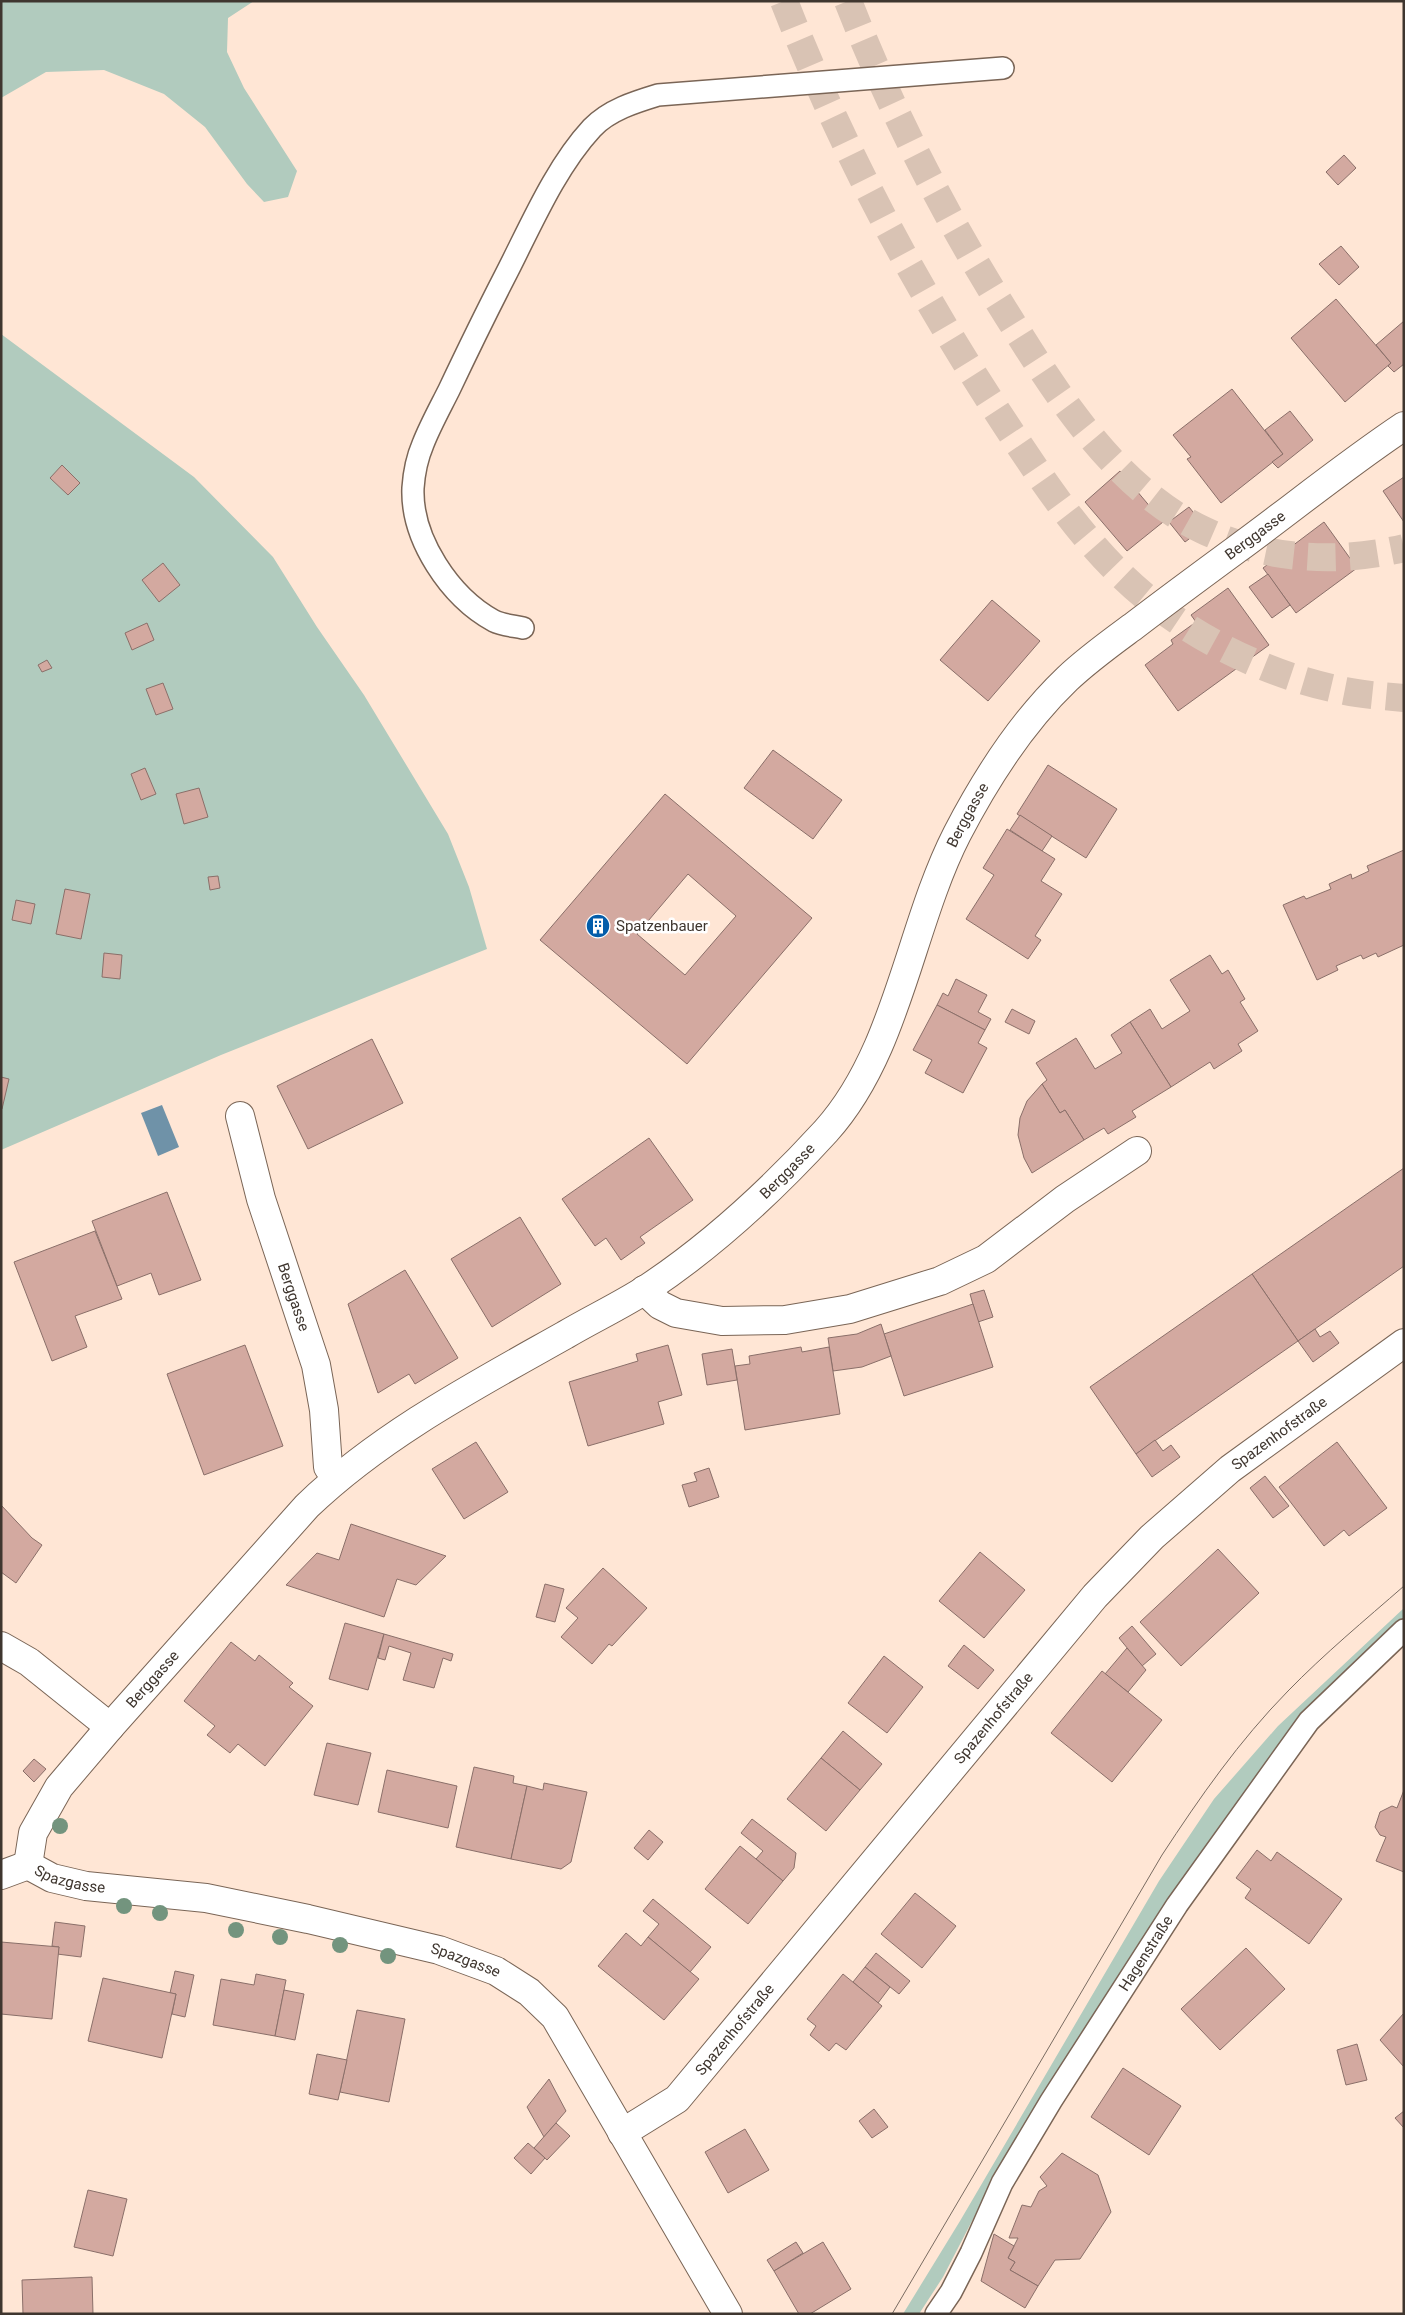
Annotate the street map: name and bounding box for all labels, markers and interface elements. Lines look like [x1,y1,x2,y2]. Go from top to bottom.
street label: Berggasse [1221,507,1289,564]
street label: Berggasse [943,780,993,850]
building icon: Spatzenbauer [585,913,611,939]
place label: Spatzenbauer [616,917,708,935]
street label: Berggasse [756,1140,819,1203]
street label: Berggasse [274,1261,313,1334]
street label: Spazenhofstraße [1228,1393,1331,1474]
street label: Berggasse [122,1647,183,1712]
street label: Spazenhofstraße [950,1669,1037,1768]
street label: Spazgasse [31,1861,106,1897]
street label: Hagenstraße [1115,1912,1177,1994]
street label: Spazgasse [429,1939,504,1981]
street label: Spazenhofstraße [691,1980,778,2079]

